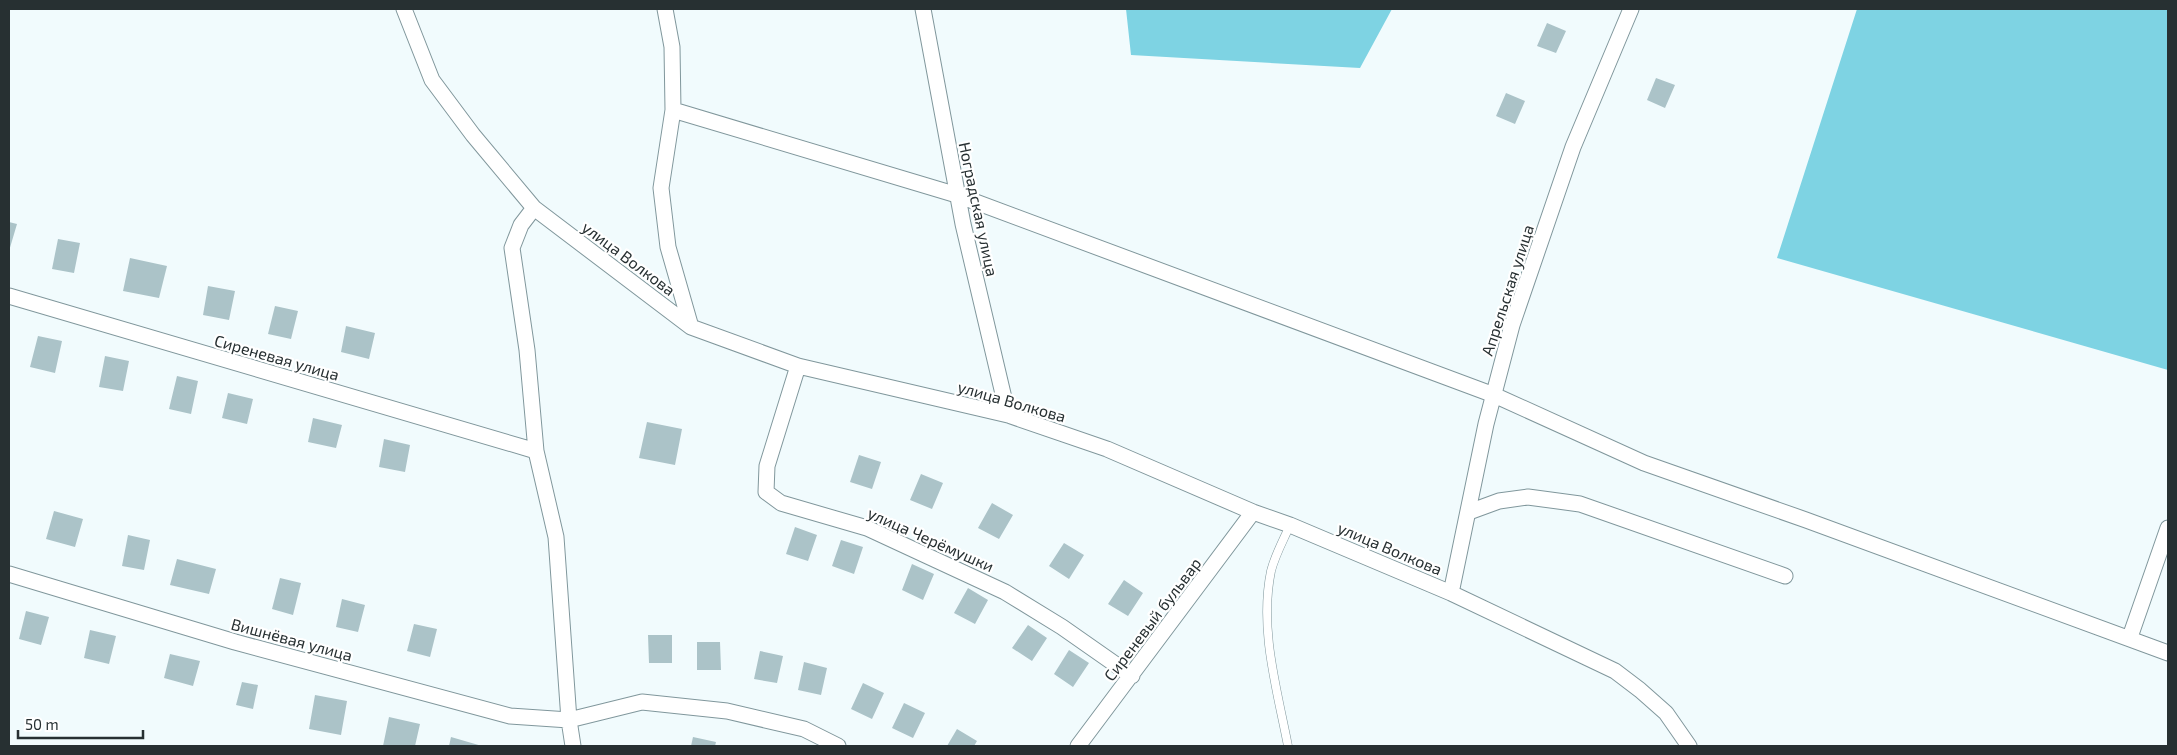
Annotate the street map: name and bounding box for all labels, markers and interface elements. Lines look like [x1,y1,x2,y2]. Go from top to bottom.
street label: Ноградская улица [954,140,1003,278]
street label: улица Волкова [578,217,679,300]
street label: Апрельская улица [1477,222,1538,358]
street label: Сиреневая улица [212,330,342,385]
street label: улица Волкова [956,376,1068,426]
street label: улица Черёмушки [865,503,997,576]
street label: улица Волкова [1335,517,1445,579]
street label: Сиреневый бульвар [1100,554,1205,685]
street label: Вишнёвая улица [229,614,355,665]
scale bar [18,708,142,740]
text: 50 m [25,715,59,733]

